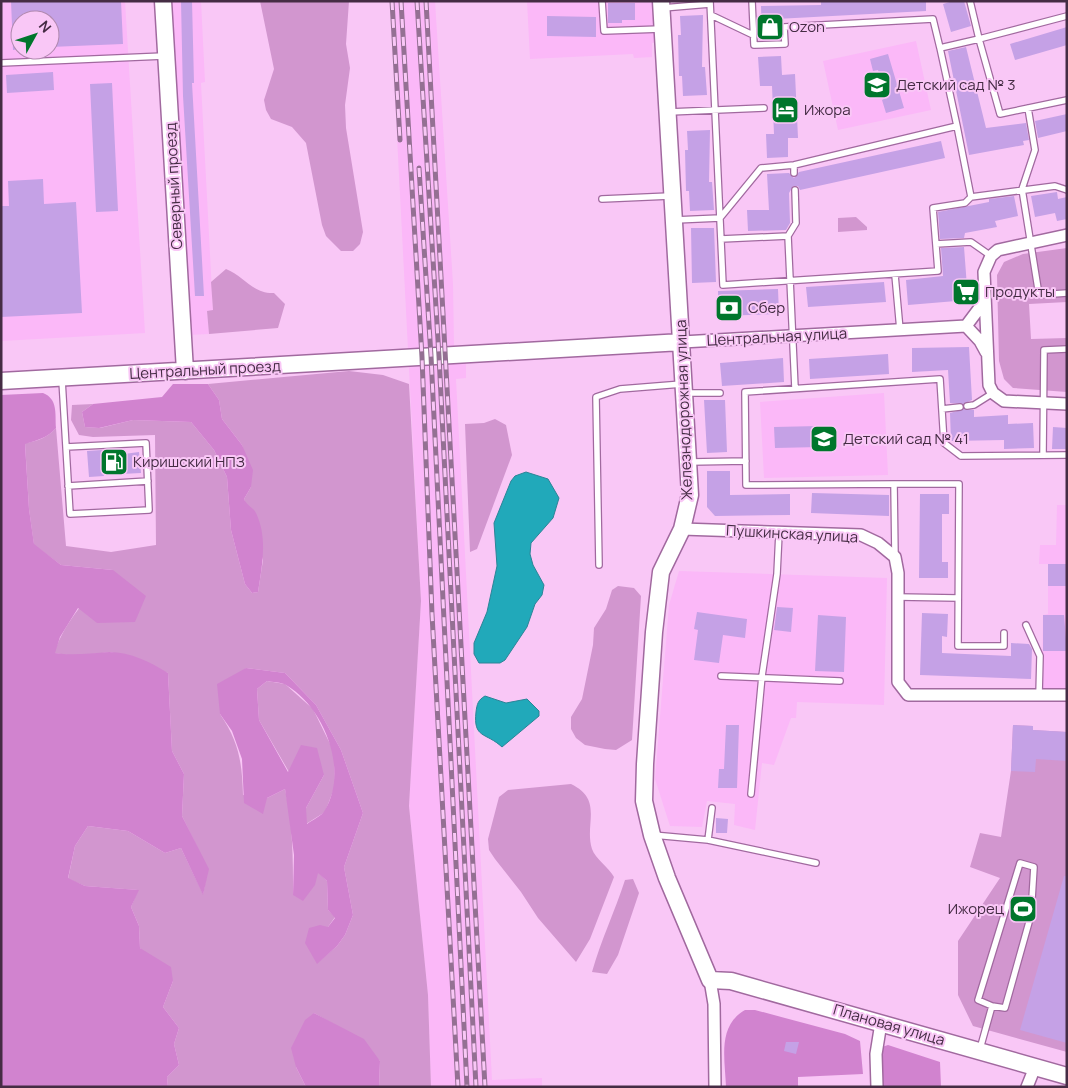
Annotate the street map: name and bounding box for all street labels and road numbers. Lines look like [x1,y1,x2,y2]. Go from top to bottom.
street label: Северный проезд [160,122,187,250]
street label: Железнодорожная улица [670,319,697,501]
street label: Центральная улица [706,322,848,351]
street label: Центральный проезд [129,355,281,384]
street label: Пушкинская улица [725,520,859,547]
street label: Плановая улица [831,999,947,1050]

